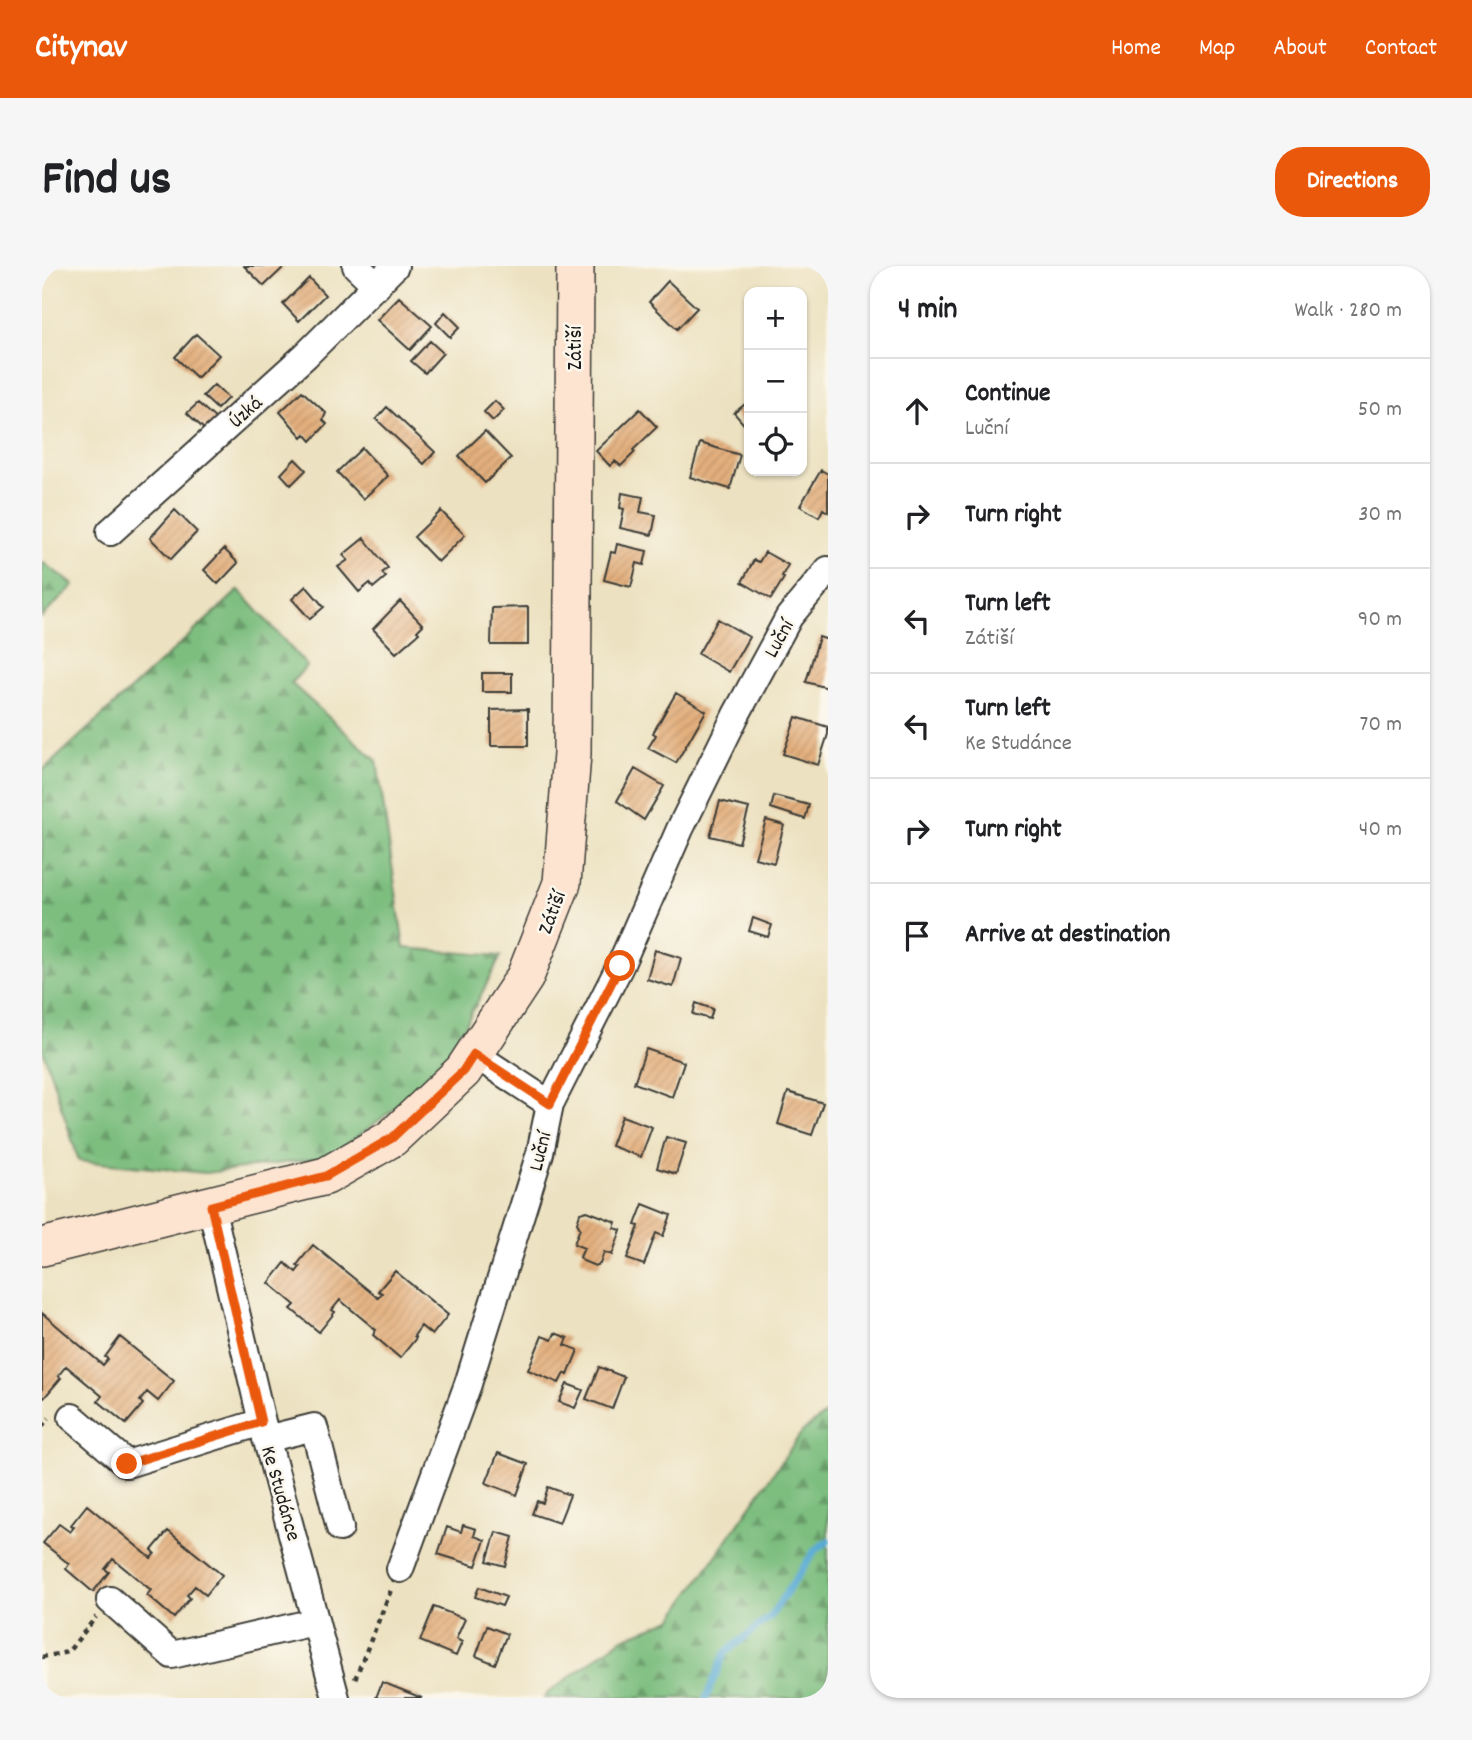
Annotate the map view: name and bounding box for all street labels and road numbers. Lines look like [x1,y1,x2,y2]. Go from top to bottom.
street label: Zátiší [562,324,592,370]
street label: Úzká [223,390,271,437]
street label: Luční [758,613,804,664]
street label: Zátiší [532,885,576,939]
street label: Luční [523,1127,562,1175]
street label: Ke Studánce [251,1443,307,1545]

